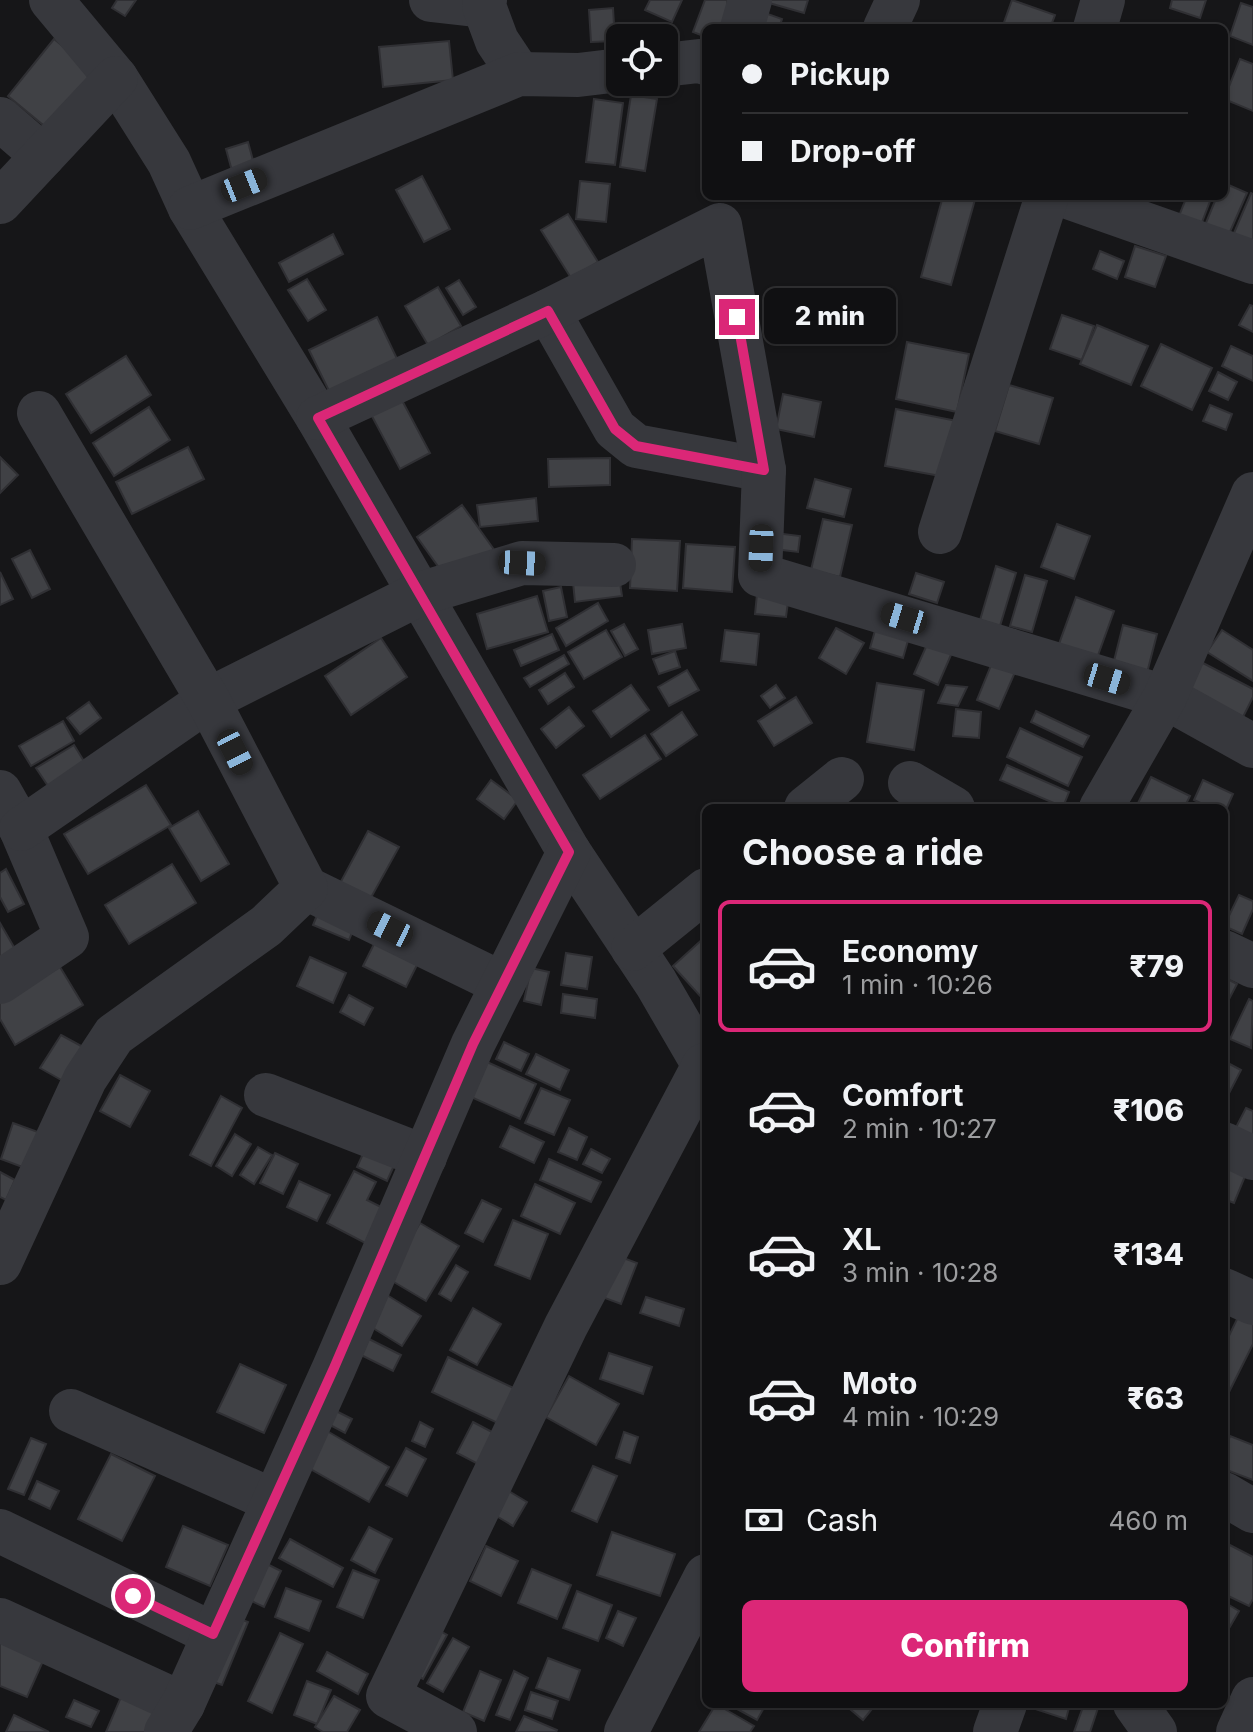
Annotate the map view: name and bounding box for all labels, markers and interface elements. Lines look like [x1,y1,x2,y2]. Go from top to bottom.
map controls [606,24,678,96]
button: locate [606,24,678,96]
text: Pickup [790,56,890,92]
text: Drop-off [790,133,916,169]
car [217,165,271,205]
callout: 2 min [765,289,897,345]
route end [719,299,755,335]
text: 2 min [795,300,865,331]
car [748,524,774,572]
car [497,550,547,576]
car [878,600,930,636]
car [1081,661,1133,697]
car [213,725,257,779]
text: Choose a ride [742,830,984,874]
car [363,908,417,950]
icon: car [746,930,818,1002]
text: Economy [842,933,978,969]
text: ₹79 [1129,948,1184,984]
text: 1 min · 10:26 [842,969,993,1000]
icon: car [746,1074,818,1146]
text: Comfort [842,1077,963,1113]
text: ₹106 [1113,1092,1184,1128]
text: 2 min · 10:27 [842,1113,997,1144]
icon: car [746,1218,818,1290]
text: XL [842,1221,881,1257]
text: ₹134 [1113,1236,1184,1272]
text: 3 min · 10:28 [842,1257,998,1288]
icon: car [746,1362,818,1434]
text: Moto [842,1365,917,1401]
text: ₹63 [1127,1380,1184,1416]
text: 4 min · 10:29 [842,1401,999,1432]
icon: cash [742,1498,786,1542]
text: Cash [806,1502,878,1538]
text: 460 m [1109,1505,1188,1536]
route start [115,1578,151,1614]
button: Confirm [742,1600,1188,1692]

